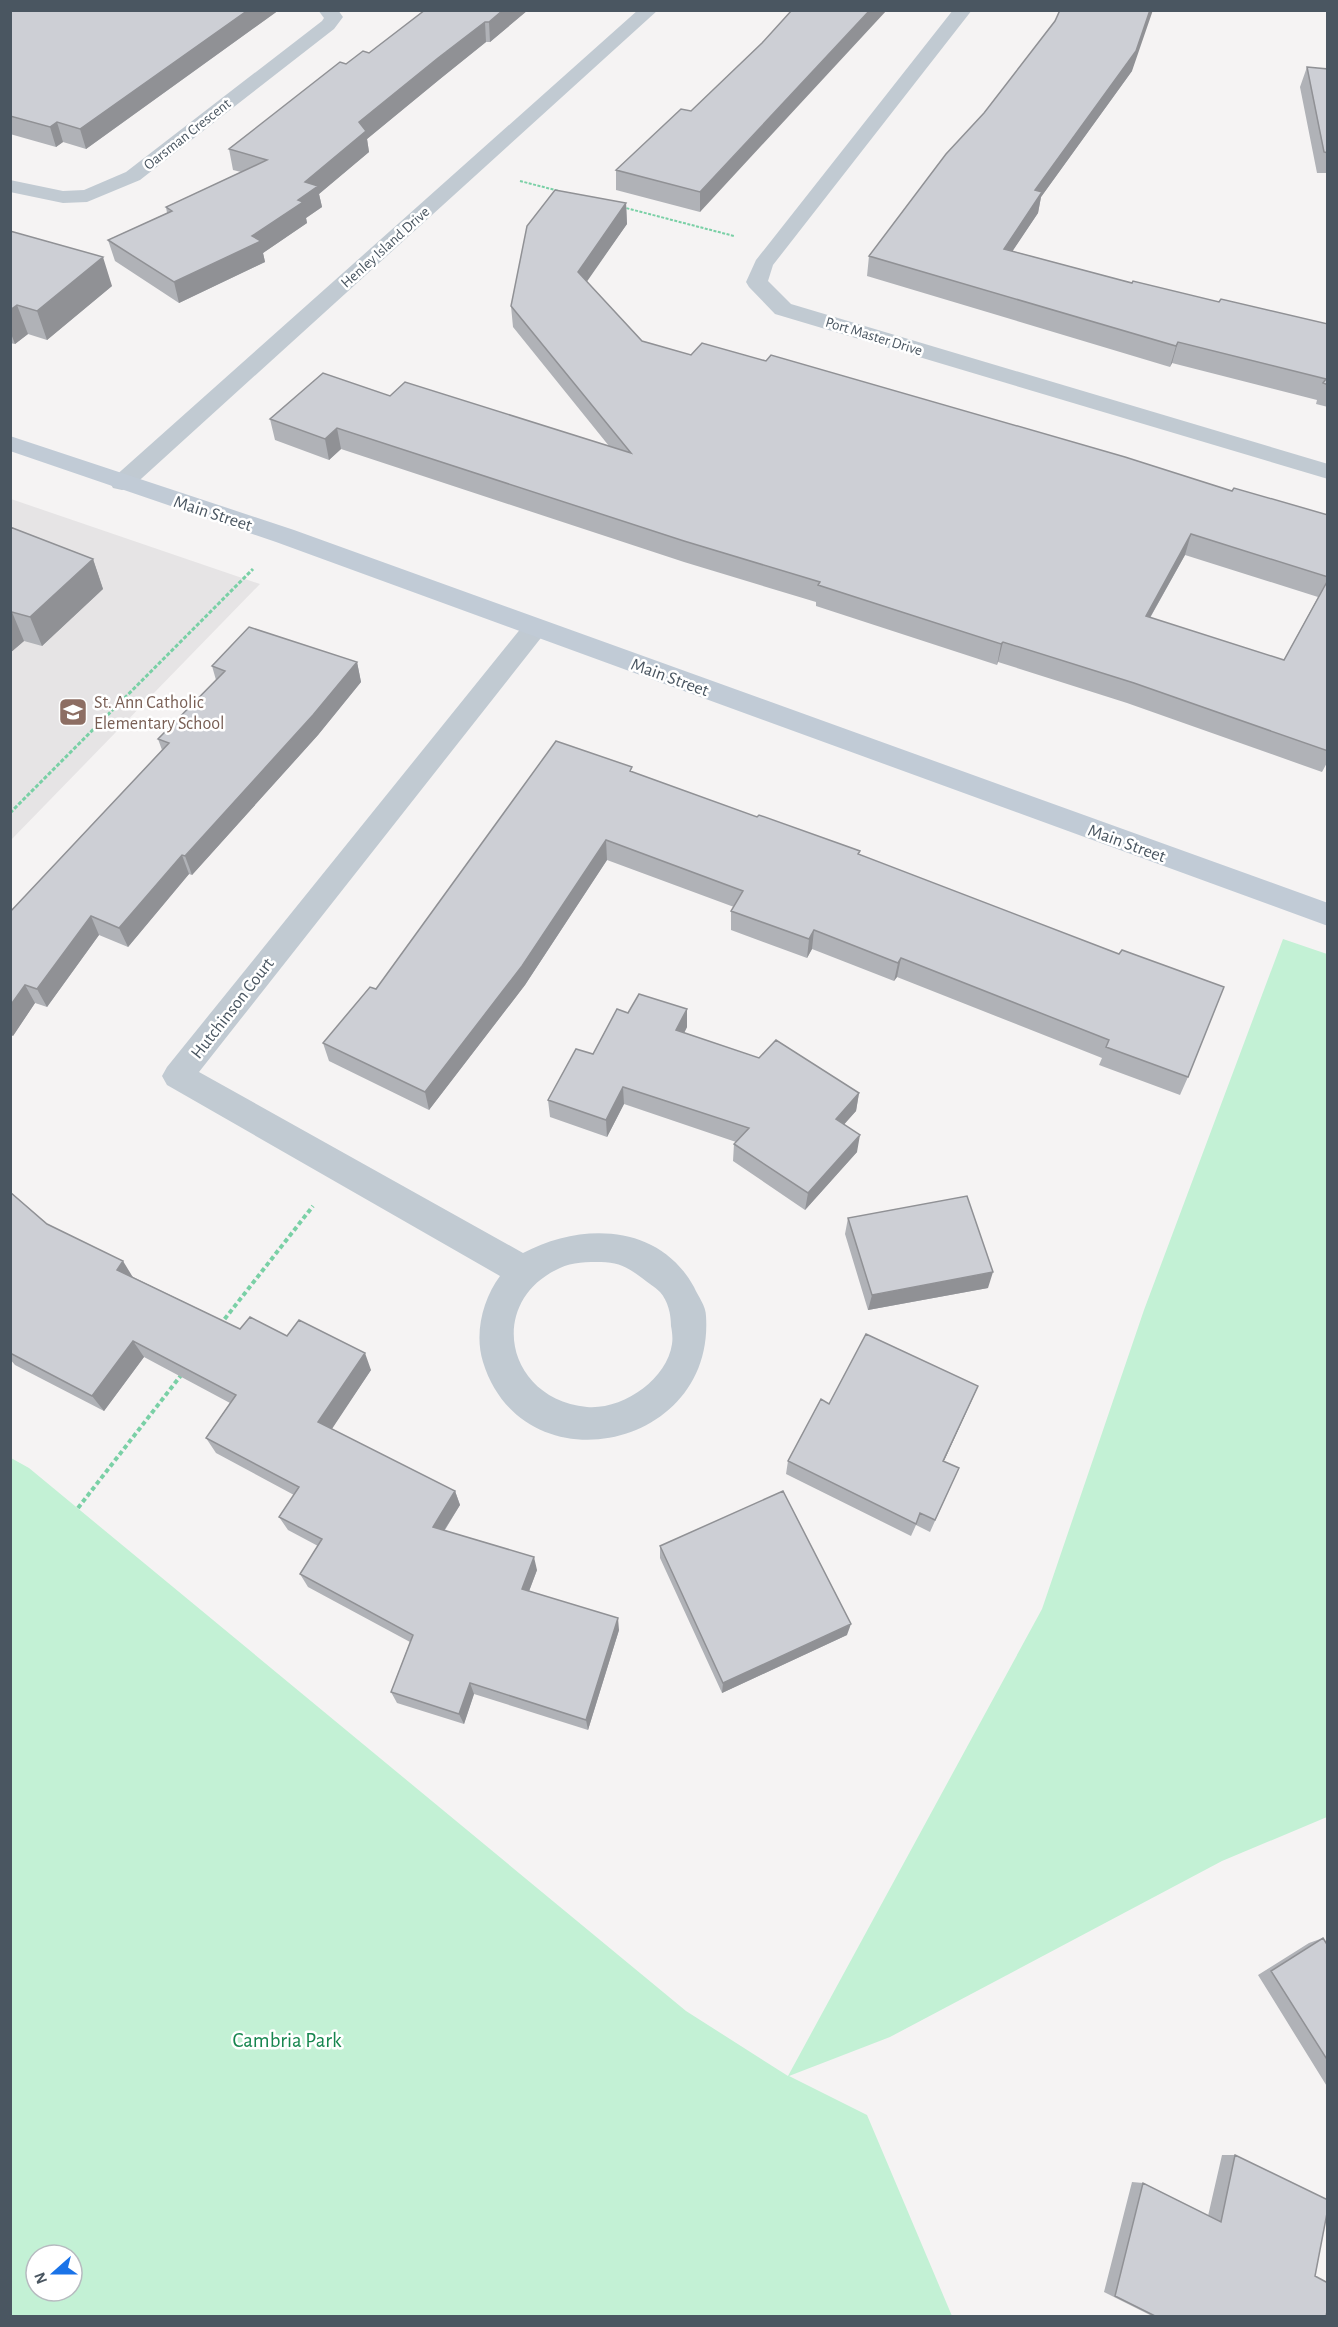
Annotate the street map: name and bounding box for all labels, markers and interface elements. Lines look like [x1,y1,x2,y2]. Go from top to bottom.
street label: Oarsman Crescent [141,96,234,173]
street label: Henley Island Drive [338,204,432,291]
street label: Port Master Drive [824,315,924,358]
street label: Main Street [171,493,254,535]
street label: Main Street [628,656,711,700]
place label: St. Ann Catholic Elementary School [94,694,225,733]
school or university icon: St. Ann Catholic Elementary School [57,696,89,728]
street label: Main Street [1085,822,1168,866]
street label: Hutchinson Court [188,955,278,1063]
park label: Cambria Park [232,2030,342,2051]
north arrow [24,2243,84,2303]
text: N [31,2270,50,2286]

